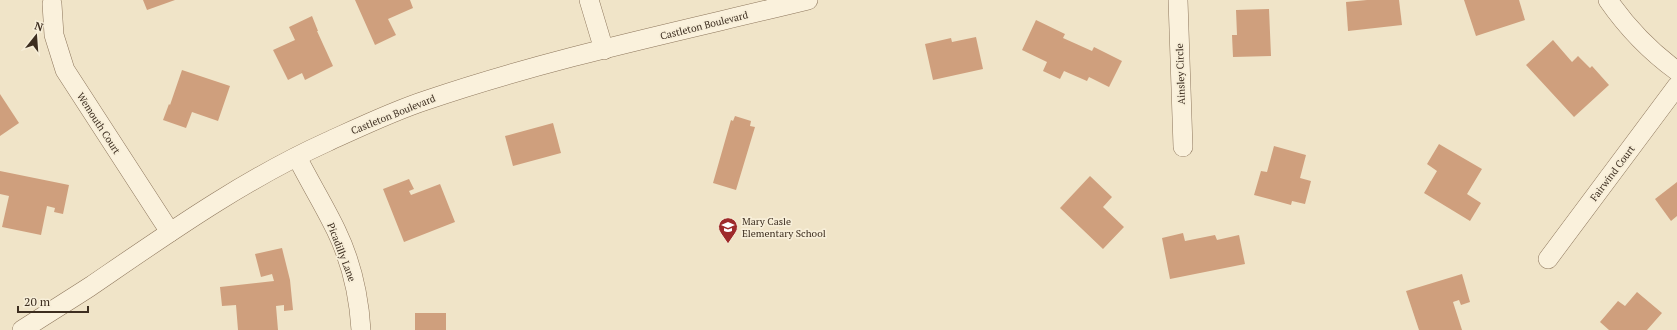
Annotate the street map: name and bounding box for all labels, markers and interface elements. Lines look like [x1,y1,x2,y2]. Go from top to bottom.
street label: Castleton Boulevard [659,8,750,43]
north arrow [16,16,56,56]
text: N [33,19,46,35]
street label: Ainsley Circle [1173,43,1188,105]
street label: Wemouth Court [74,90,123,157]
street label: Castleton Boulevard [349,91,438,137]
street label: Fairwind Court [1587,143,1638,204]
place label: Mary Casle Elementary School [742,215,826,240]
school or university icon: Mary Casle Elementary School [717,216,739,244]
street label: Picadilly Lane [324,221,359,284]
scale bar [18,288,88,314]
text: 20 m [24,294,51,309]

